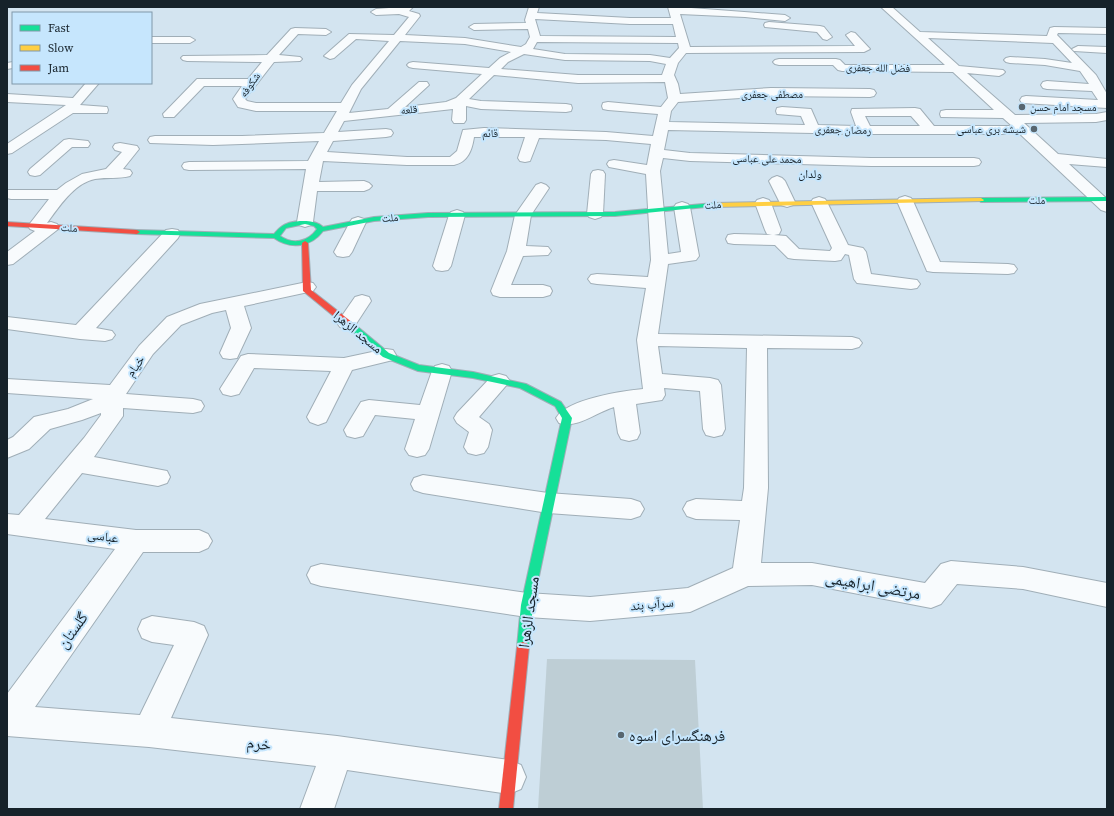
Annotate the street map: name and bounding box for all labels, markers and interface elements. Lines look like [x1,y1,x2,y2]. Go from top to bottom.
legend [12,12,152,84]
text: Fast [48,20,70,36]
text: Slow [48,40,74,56]
text: Jam [47,60,69,76]
street label: فضل الله جعفری [846,60,911,76]
street label: شکوفه [236,70,264,100]
street label: مصطفی جعفری [741,87,803,102]
place label: مسجد امام حسن [1030,100,1097,115]
street label: قلعه [400,102,419,118]
marker: مسجد امام حسن [1017,102,1027,112]
street label: رمضان جعفری [815,122,871,138]
place label: شیشه بری عباسی [957,122,1026,137]
marker: شیشه بری عباسی [1029,124,1039,134]
street label: قائم [482,126,498,141]
street label: محمد علی عباسی [732,151,802,167]
district label: ولدان [798,166,822,182]
street label: ملت [1029,193,1045,208]
street label: ملت [704,197,722,213]
street label: ملت [381,210,399,226]
street label: ملت [60,220,78,236]
street label: مسجد الزهرا [330,307,386,357]
street label: خیام [122,352,148,380]
street label: عباسی [86,525,120,547]
street label: مرتضی ابراهیمی [824,566,922,604]
street label: مسجد الزهرا [512,575,544,649]
street label: سرآب بند [630,594,674,614]
street label: گلستان [51,607,93,653]
place label: فرهنگسرای اسوه [629,724,725,746]
marker: فرهنگسرای اسوه [616,730,626,740]
street label: خرم [246,731,272,755]

